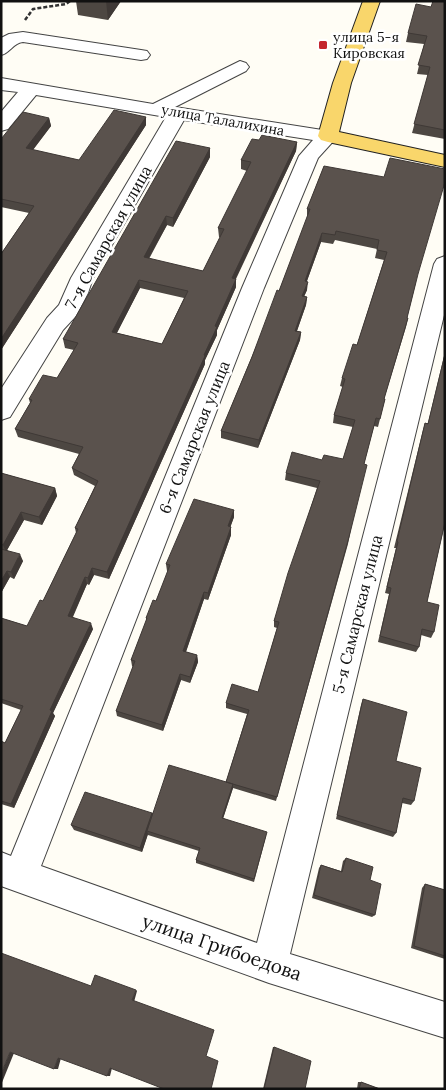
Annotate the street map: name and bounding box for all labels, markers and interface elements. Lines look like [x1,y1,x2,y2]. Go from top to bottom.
place label: улица 5-я Кировская [333,28,405,62]
marker: улица 5-я Кировская [317,39,329,51]
street label: улица Талалихина [160,100,286,140]
street label: 7-я Самарская улица [60,162,156,312]
street label: 6-я Самарская улица [154,358,234,516]
street label: 5-я Самарская улица [328,533,386,695]
street label: улица Грибоедова [139,908,305,986]

